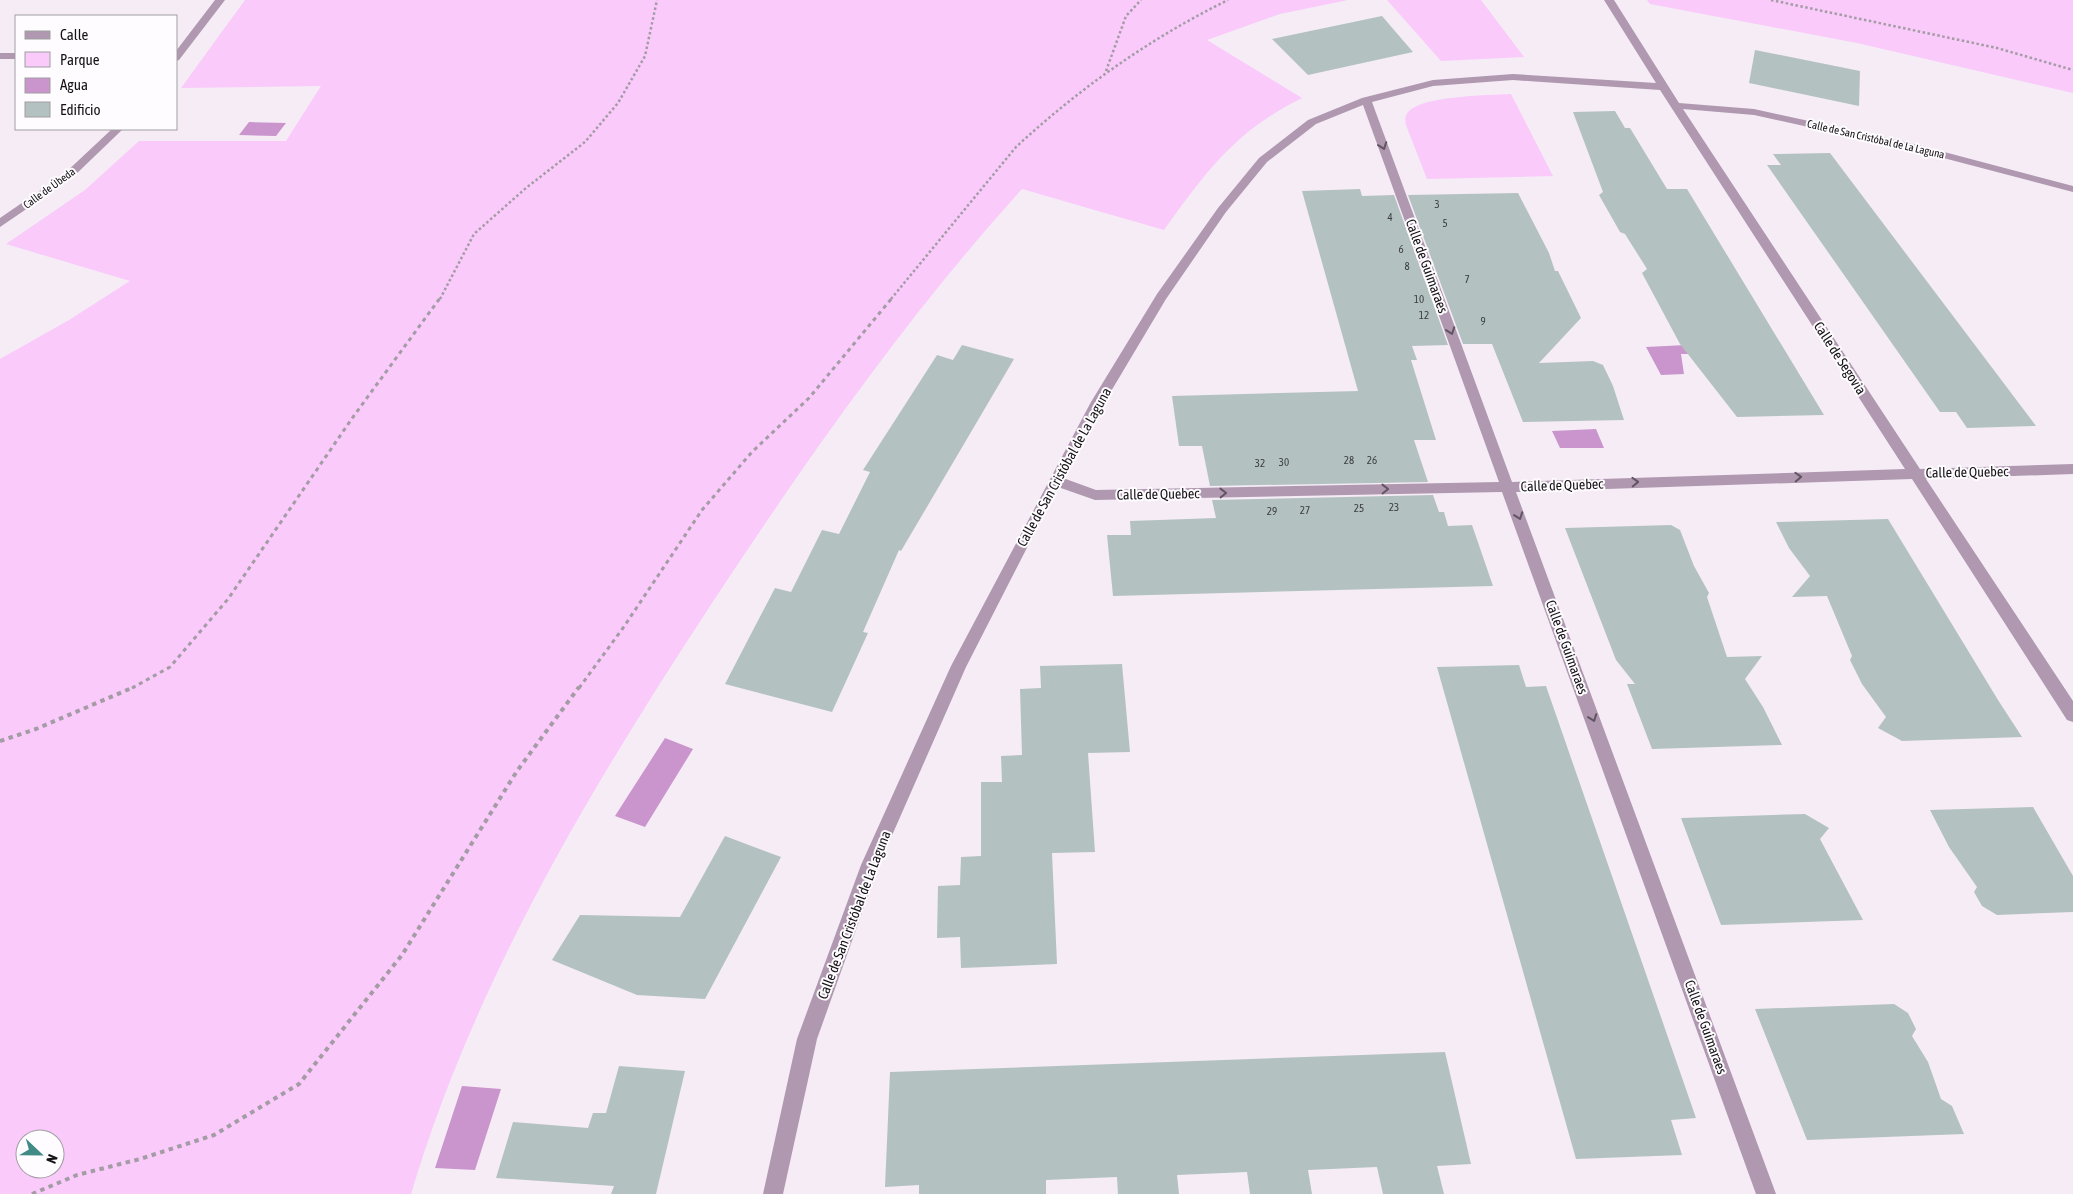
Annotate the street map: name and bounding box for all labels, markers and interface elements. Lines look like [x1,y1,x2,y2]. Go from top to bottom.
legend [15,15,178,130]
text: Calle [60,26,89,43]
text: Parque [60,51,100,68]
text: Agua [60,76,88,93]
text: Edificio [60,101,101,118]
street label: Calle de San Cristóbal de La Laguna [1806,117,1946,161]
one-way arrow [1377,141,1387,149]
street label: Calle de Úbeda [21,165,77,211]
house number: 3 [1434,198,1440,210]
house number: 4 [1387,211,1393,223]
street label: Calle de Guimaraes [1403,217,1451,315]
house number: 5 [1442,217,1448,229]
house number: 6 [1398,243,1404,255]
house number: 8 [1404,260,1410,272]
house number: 7 [1464,273,1470,285]
house number: 10 [1414,293,1424,305]
house number: 12 [1419,309,1429,321]
house number: 9 [1480,315,1486,327]
street label: Calle de Segovia [1811,319,1869,397]
one-way arrow [1445,326,1455,335]
street label: Calle de San Cristóbal de La Laguna [1014,385,1114,549]
house number: 28 [1344,454,1354,466]
house number: 26 [1367,454,1377,466]
house number: 30 [1279,456,1289,468]
house number: 32 [1255,457,1265,469]
street label: Calle de Quebec [1926,463,2009,481]
one-way arrow [1794,472,1802,482]
street label: Calle de Quebec [1520,476,1604,494]
one-way arrow [1632,477,1640,488]
one-way arrow [1382,484,1390,494]
street label: Calle de Quebec [1117,485,1200,503]
one-way arrow [1219,487,1227,498]
house number: 23 [1389,501,1399,513]
house number: 25 [1354,502,1364,514]
house number: 27 [1300,504,1310,516]
house number: 29 [1267,505,1277,517]
one-way arrow [1513,512,1523,520]
street label: Calle de Guimaraes [1543,598,1591,696]
one-way arrow [1587,714,1597,722]
street label: Calle de San Cristóbal de La Laguna [814,829,894,1001]
street label: Calle de Guimaraes [1682,978,1730,1076]
north arrow [15,1129,65,1179]
text: N [43,1152,61,1166]

